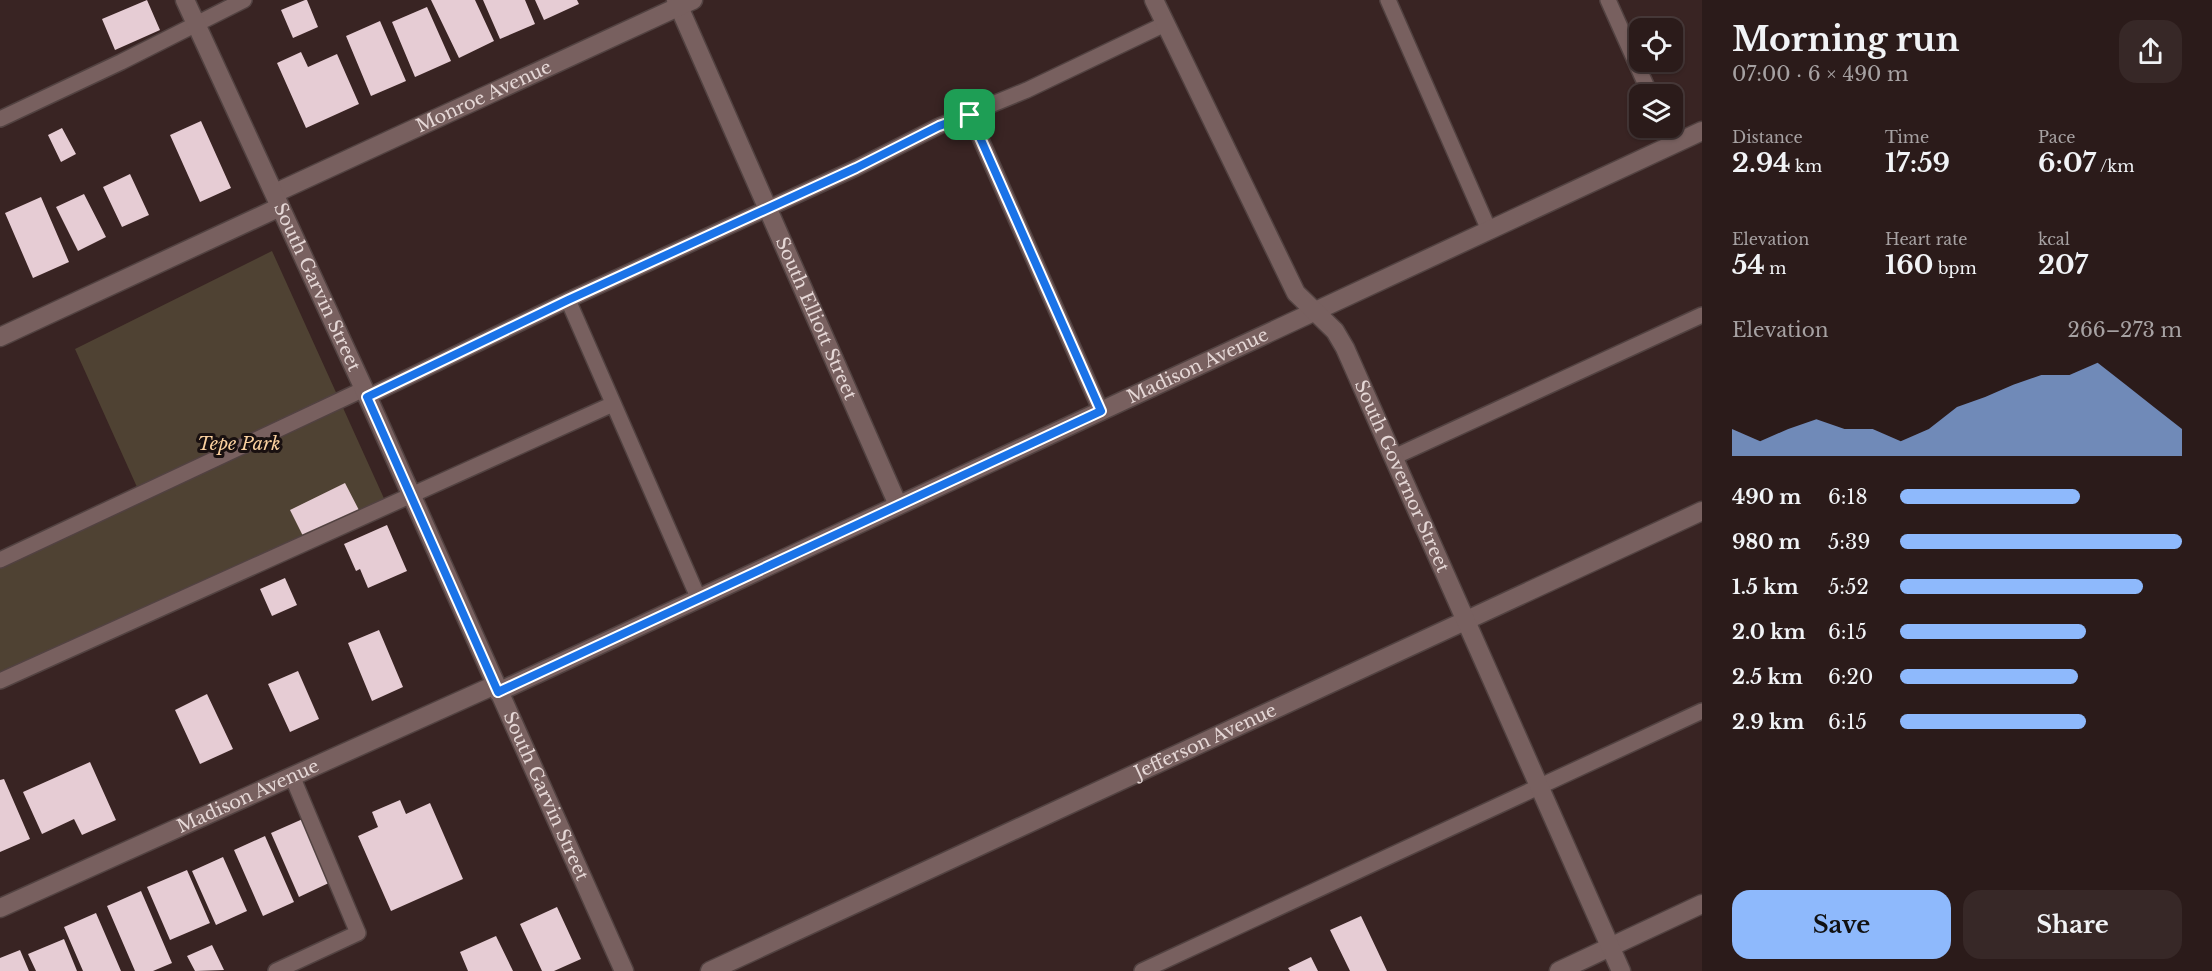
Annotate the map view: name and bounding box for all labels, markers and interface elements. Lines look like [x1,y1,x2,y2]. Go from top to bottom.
map controls [1629,18,1683,138]
button: locate [1629,18,1683,72]
text: Morning run [1732,19,1960,60]
button: share [2119,20,2182,83]
street label: Monroe Avenue [413,56,555,137]
text: 07:00 · 6 × 490 m [1732,62,1909,86]
button: layers [1629,84,1683,138]
pin [944,89,995,140]
icon: arrive [953,98,986,131]
text: Distance [1732,127,1803,147]
text: Time [1885,127,1929,147]
text: Pace [2038,127,2075,147]
text: 2.94 [1732,147,1790,179]
text: 17:59 [1885,147,1950,179]
text: 6:07 [2038,147,2096,179]
text: km [1790,156,1822,176]
text: /km [2096,156,2134,176]
street label: South Garvin Street [269,199,365,375]
text: Elevation [1732,229,1809,249]
text: Heart rate [1885,229,1967,249]
text: kcal [2038,229,2070,249]
street label: South Elliott Street [771,234,862,404]
text: 54 [1732,249,1765,281]
text: 160 [1885,249,1934,281]
text: 207 [2038,249,2088,281]
text: m [1765,258,1787,278]
text: bpm [1934,258,1977,278]
text: Elevation [1732,318,1829,342]
text: 266–273 m [2068,318,2182,342]
street label: Madison Avenue [1124,324,1272,408]
street label: South Governor Street [1350,377,1454,576]
park label: Tepe Park [198,433,280,455]
text: 490 m [1732,485,1801,509]
text: 6:18 [1828,485,1868,509]
text: 980 m [1732,530,1801,554]
text: 5:39 [1828,530,1870,554]
text: 1.5 km [1732,575,1799,599]
text: 5:52 [1828,575,1869,599]
text: 2.0 km [1732,620,1806,644]
text: 6:15 [1828,620,1867,644]
text: 2.5 km [1732,665,1803,689]
text: 6:20 [1828,665,1873,689]
street label: Jefferson Avenue [1129,699,1280,785]
street label: South Garvin Street [498,708,593,884]
text: 2.9 km [1732,710,1804,734]
text: 6:15 [1828,710,1867,734]
street label: Madison Avenue [174,755,322,838]
button: Save [1732,890,1951,959]
button: Share [1963,890,2182,959]

